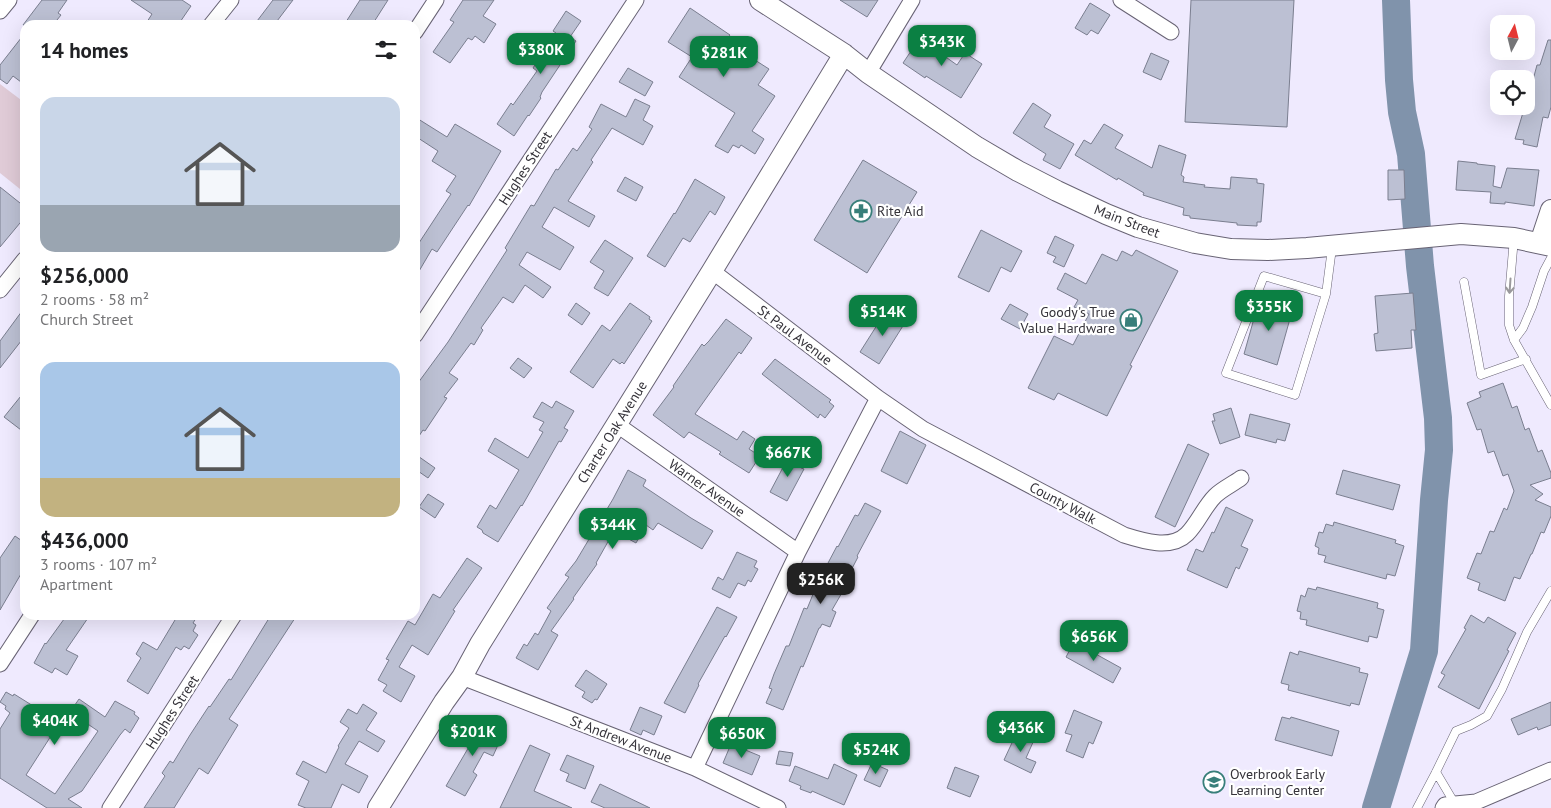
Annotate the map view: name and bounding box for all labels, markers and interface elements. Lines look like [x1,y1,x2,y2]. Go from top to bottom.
north arrow [1490,15,1535,60]
map controls [1490,15,1535,115]
pin: $343K [907,24,977,67]
text: $343K [919,31,965,51]
pin: $380K [506,32,576,75]
icon: filters [372,36,400,64]
pin: $281K [689,36,759,78]
text: 14 homes [40,37,128,64]
text: $380K [518,39,564,59]
text: $281K [701,42,747,62]
button: locate [1490,70,1535,115]
street label: Hughes Street [494,127,556,208]
icon: home [175,129,265,219]
pharmacy icon: Rite Aid [849,199,873,223]
street label: Main Street [1092,200,1163,242]
place label: Rite Aid [877,202,924,220]
text: $256,000 [40,262,129,289]
one-way arrow [1505,278,1514,294]
text: 2 rooms · 58 m² [40,289,149,309]
pin: $355K [1234,290,1304,332]
pin: $514K [848,294,918,337]
text: $355K [1246,296,1292,316]
street label: St Paul Avenue [754,301,836,369]
text: $514K [860,301,906,321]
place label: Goody's True Value Hardware [1020,303,1115,337]
shop icon: Goody's True Value Hardware [1119,308,1143,332]
text: Church Street [40,309,133,329]
street label: Charter Oak Avenue [573,377,651,487]
icon: home [175,394,265,484]
pin: $667K [753,436,823,478]
text: $667K [765,442,811,462]
street label: Warner Avenue [665,455,749,521]
street label: County Walk [1026,478,1100,528]
pin: $344K [578,508,648,550]
text: $344K [590,514,636,534]
text: $436,000 [40,527,129,554]
text: 3 rooms · 107 m² [40,554,157,574]
pin: $256K [786,562,856,605]
text: $256K [798,569,844,589]
text: Apartment [40,574,113,594]
pin: $656K [1059,620,1129,662]
text: $656K [1071,626,1117,646]
street label: Hughes Street [141,671,203,752]
pin: $404K [20,704,90,746]
text: $404K [32,710,78,730]
pin: $436K [986,710,1056,753]
street label: St Andrew Avenue [568,711,674,767]
pin: $201K [438,714,508,757]
pin: $650K [707,716,777,759]
text: $436K [998,717,1044,737]
text: $201K [450,721,496,741]
text: $650K [719,723,765,743]
pin: $524K [841,732,911,775]
text: $524K [853,739,899,759]
place label: Overbrook Early Learning Center [1230,765,1325,799]
school or university icon: Overbrook Early Learning Center [1202,770,1226,794]

